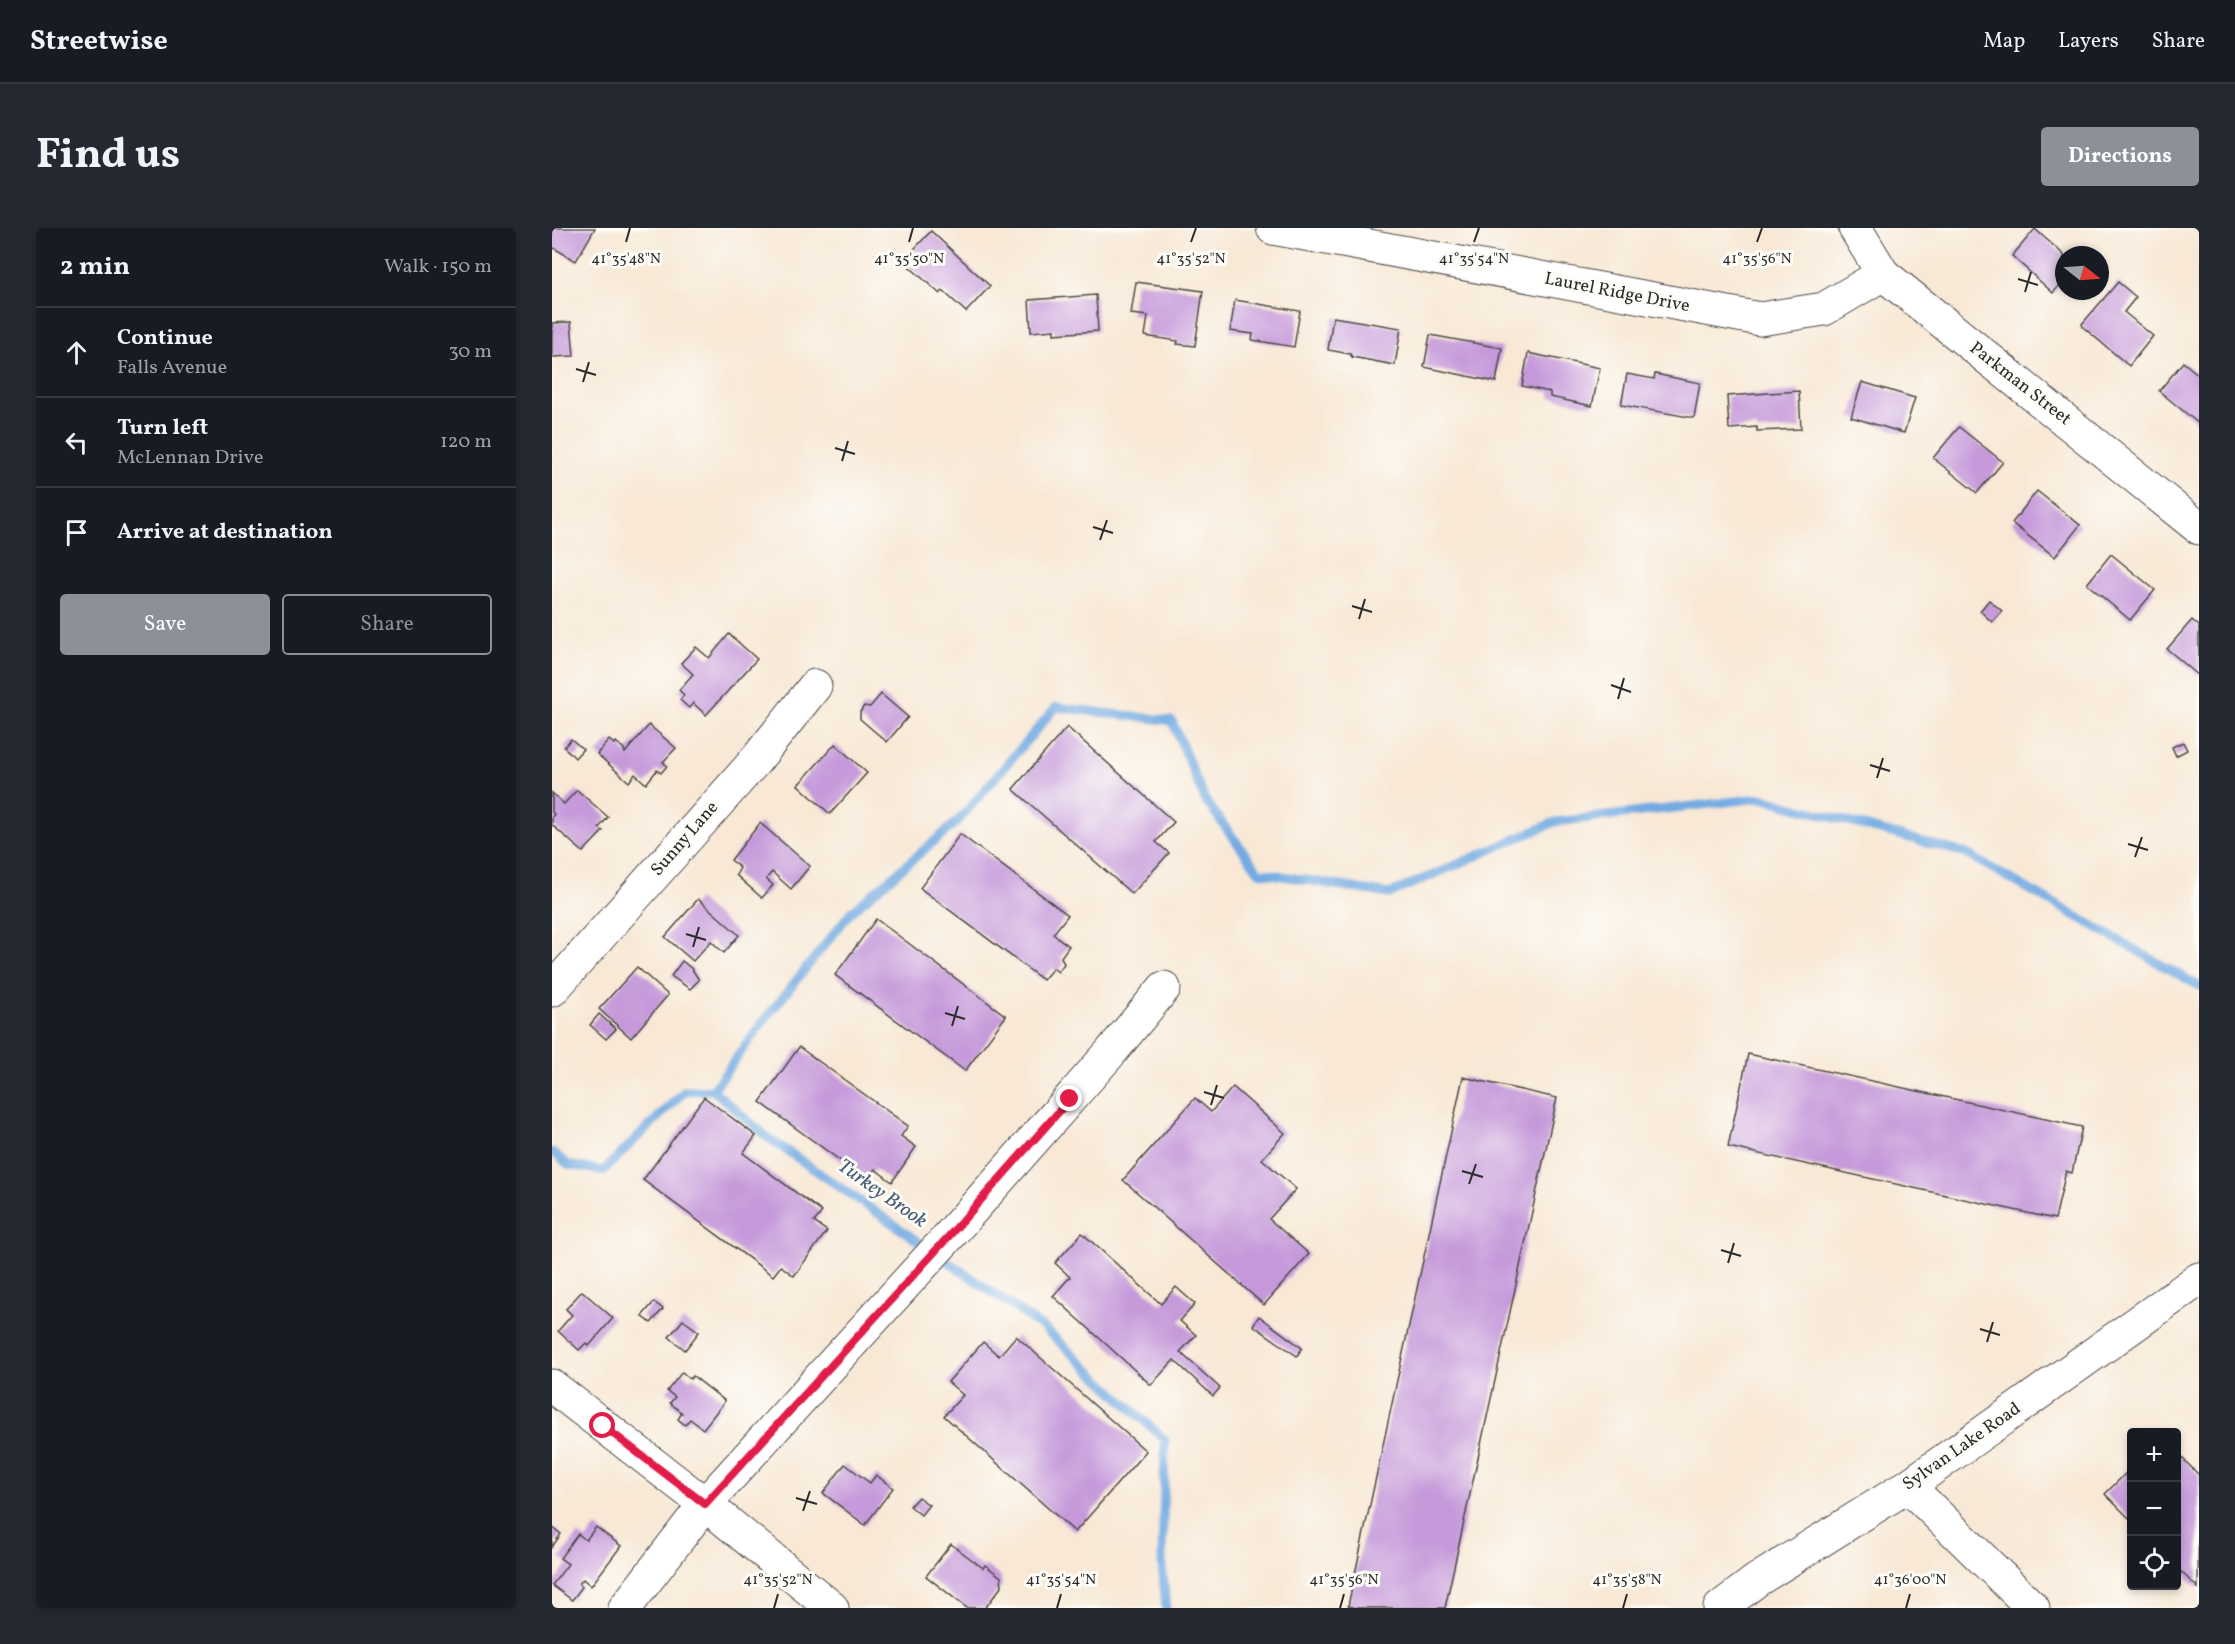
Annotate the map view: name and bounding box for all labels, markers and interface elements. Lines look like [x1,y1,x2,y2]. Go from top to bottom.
text: Streetwise [30,22,168,61]
text: Map [1983,27,2025,56]
text: Layers [2058,27,2119,56]
text: Share [2152,27,2205,56]
text: Find us [36,127,180,186]
button: Directions [2041,127,2199,186]
north arrow [2055,246,2109,300]
text: 2 min [60,249,130,285]
text: 41°35'48"N [591,249,661,270]
text: 41°35'50"N [874,249,944,270]
text: 41°35'52"N [1156,249,1226,270]
text: 41°35'54"N [1439,249,1509,270]
text: 41°35'56"N [1722,249,1792,270]
text: Walk · 150 m [384,253,492,281]
street label: Laurel Ridge Drive [1542,267,1692,319]
text: Continue [117,323,213,354]
icon: ahead [60,336,93,369]
street label: Parkman Street [1964,336,2076,432]
text: 30 m [448,338,492,366]
text: Falls Avenue [117,354,227,382]
text: Turn left [117,413,208,444]
icon: left [60,426,93,459]
text: 120 m [440,428,492,456]
text: McLennan Drive [117,444,263,472]
icon: arrive [60,516,93,549]
text: Arrive at destination [117,517,333,548]
button: Save [60,594,270,655]
button: Share [282,594,492,655]
street label: Sunny Lane [645,796,725,882]
route end [1056,1085,1082,1111]
water label: Turkey Brook [832,1153,932,1235]
street label: Sylvan Lake Road [1898,1397,2026,1497]
route start [589,1412,615,1438]
map controls [2127,1428,2181,1590]
button: + [2127,1428,2181,1482]
button: − [2127,1482,2181,1536]
button: locate [2127,1536,2181,1590]
text: 41°35'52"N [743,1570,813,1591]
text: 41°35'54"N [1026,1570,1096,1591]
text: 41°35'56"N [1309,1570,1379,1591]
text: 41°35'58"N [1592,1570,1662,1591]
text: 41°36'00"N [1874,1570,1946,1591]

